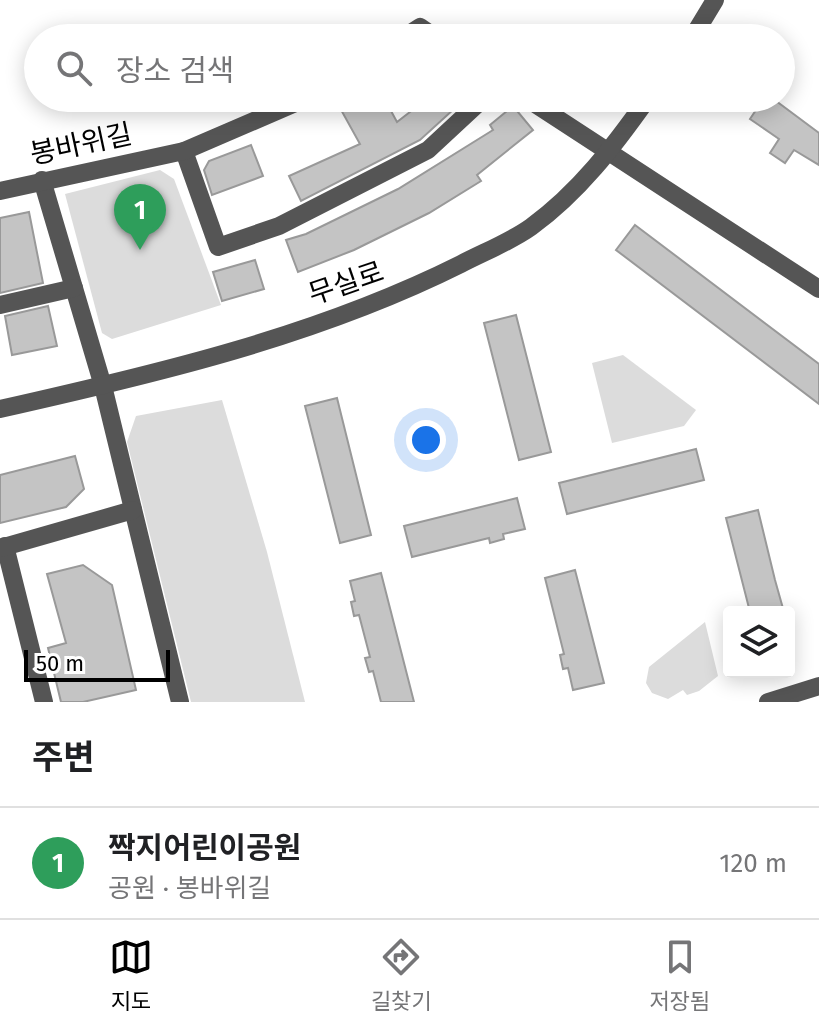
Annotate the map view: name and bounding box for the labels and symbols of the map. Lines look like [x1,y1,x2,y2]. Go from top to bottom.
street label: 봉바위길 [27,117,135,171]
pin: 1 [114,184,166,250]
street label: 무실로 [304,255,388,311]
your location [406,420,446,460]
scale bar [24,646,170,682]

